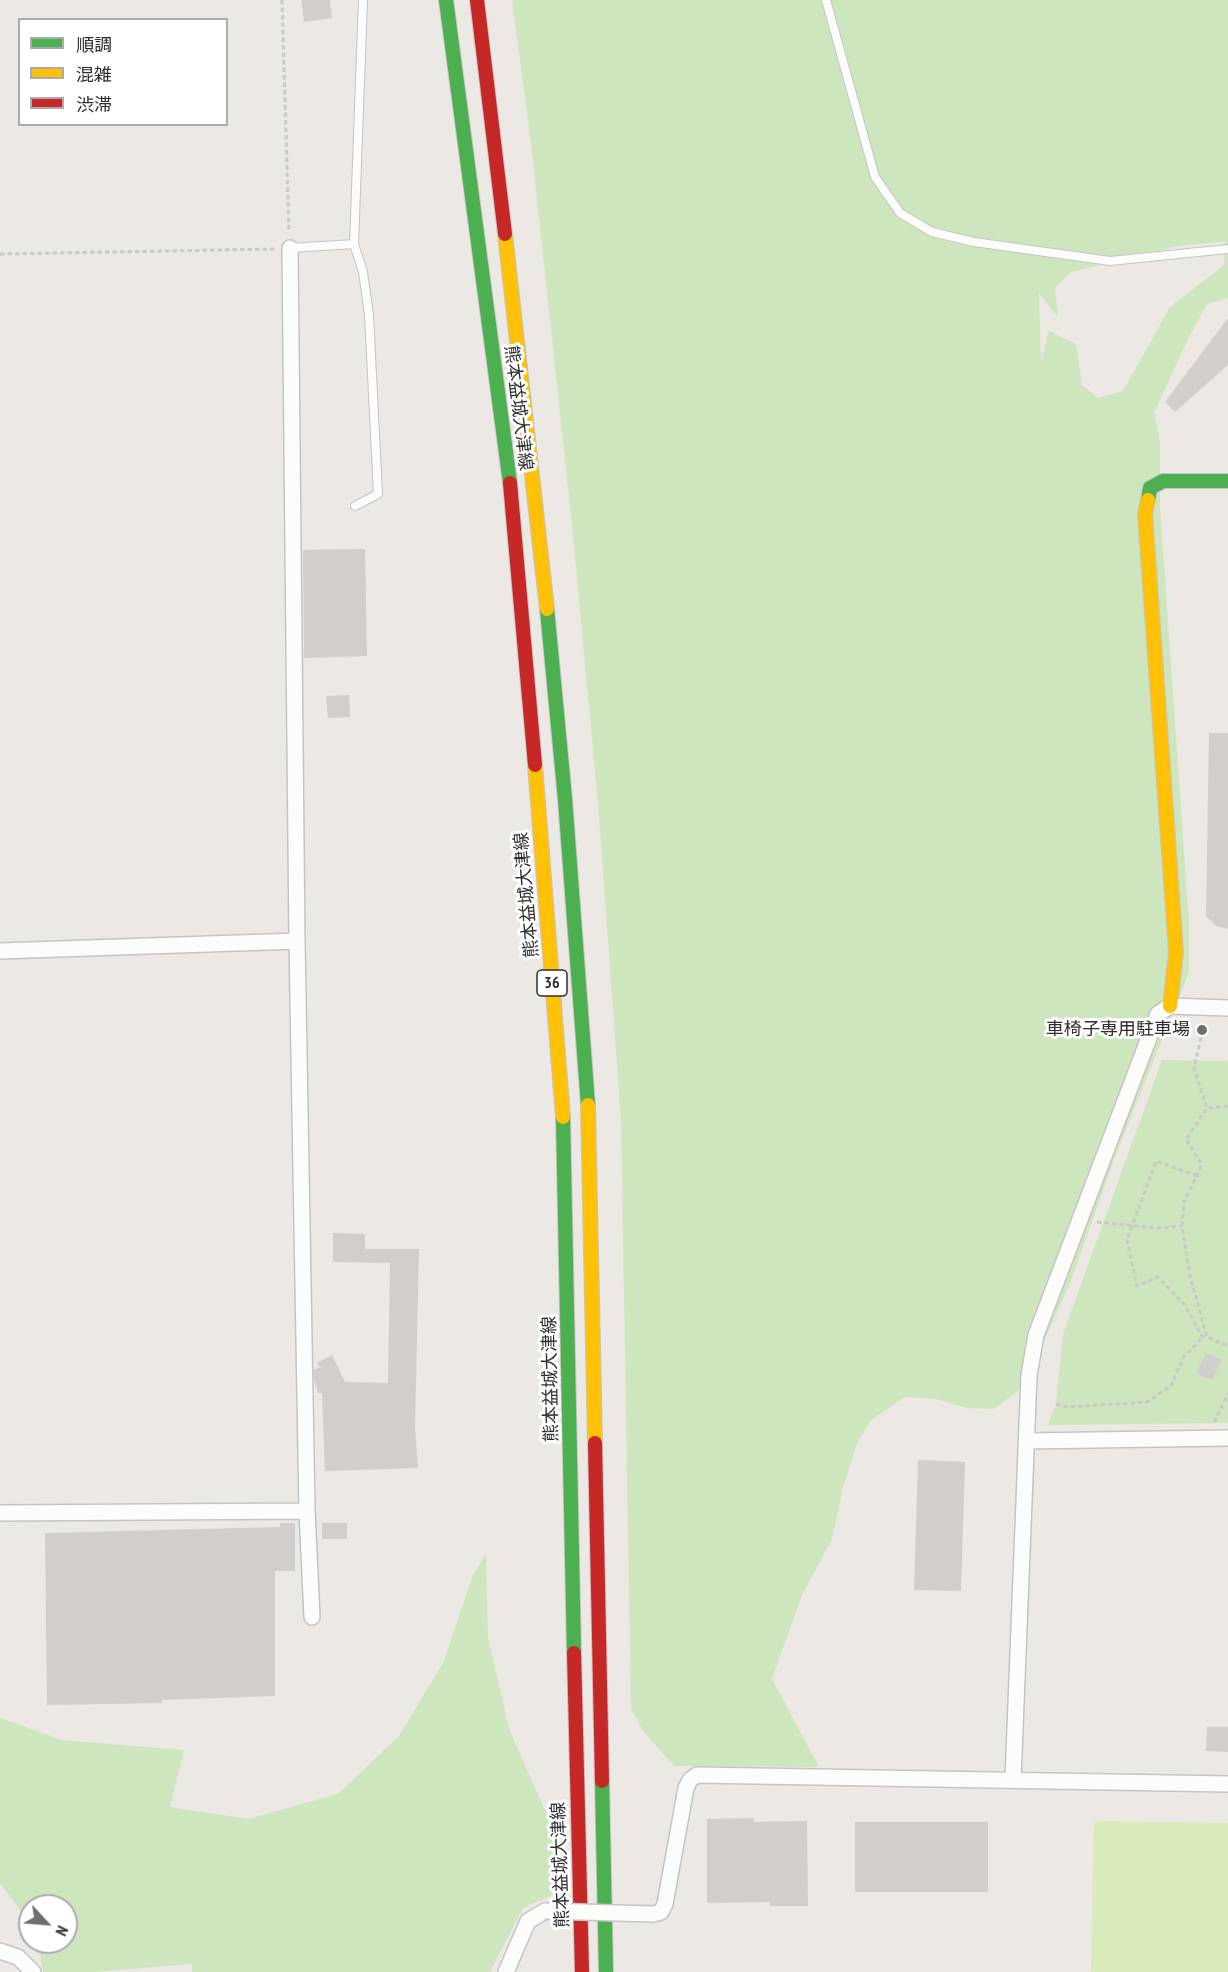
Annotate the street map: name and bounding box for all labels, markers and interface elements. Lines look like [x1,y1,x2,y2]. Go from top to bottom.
legend [18,18,228,126]
text: 順調 [76,33,112,56]
text: 混雑 [76,63,112,86]
text: 渋滞 [76,93,112,116]
street label: 熊本益城大津線 [500,344,536,472]
street label: 熊本益城大津線 [511,831,543,959]
road number: 36 [537,970,567,996]
place label: 車椅子専用駐車場 [1046,1019,1190,1041]
marker: 車椅子専用駐車場 [1195,1023,1209,1037]
street label: 熊本益城大津線 [539,1316,563,1442]
street label: 熊本益城大津線 [548,1802,574,1928]
north arrow [18,1894,78,1954]
text: N [52,1923,73,1939]

